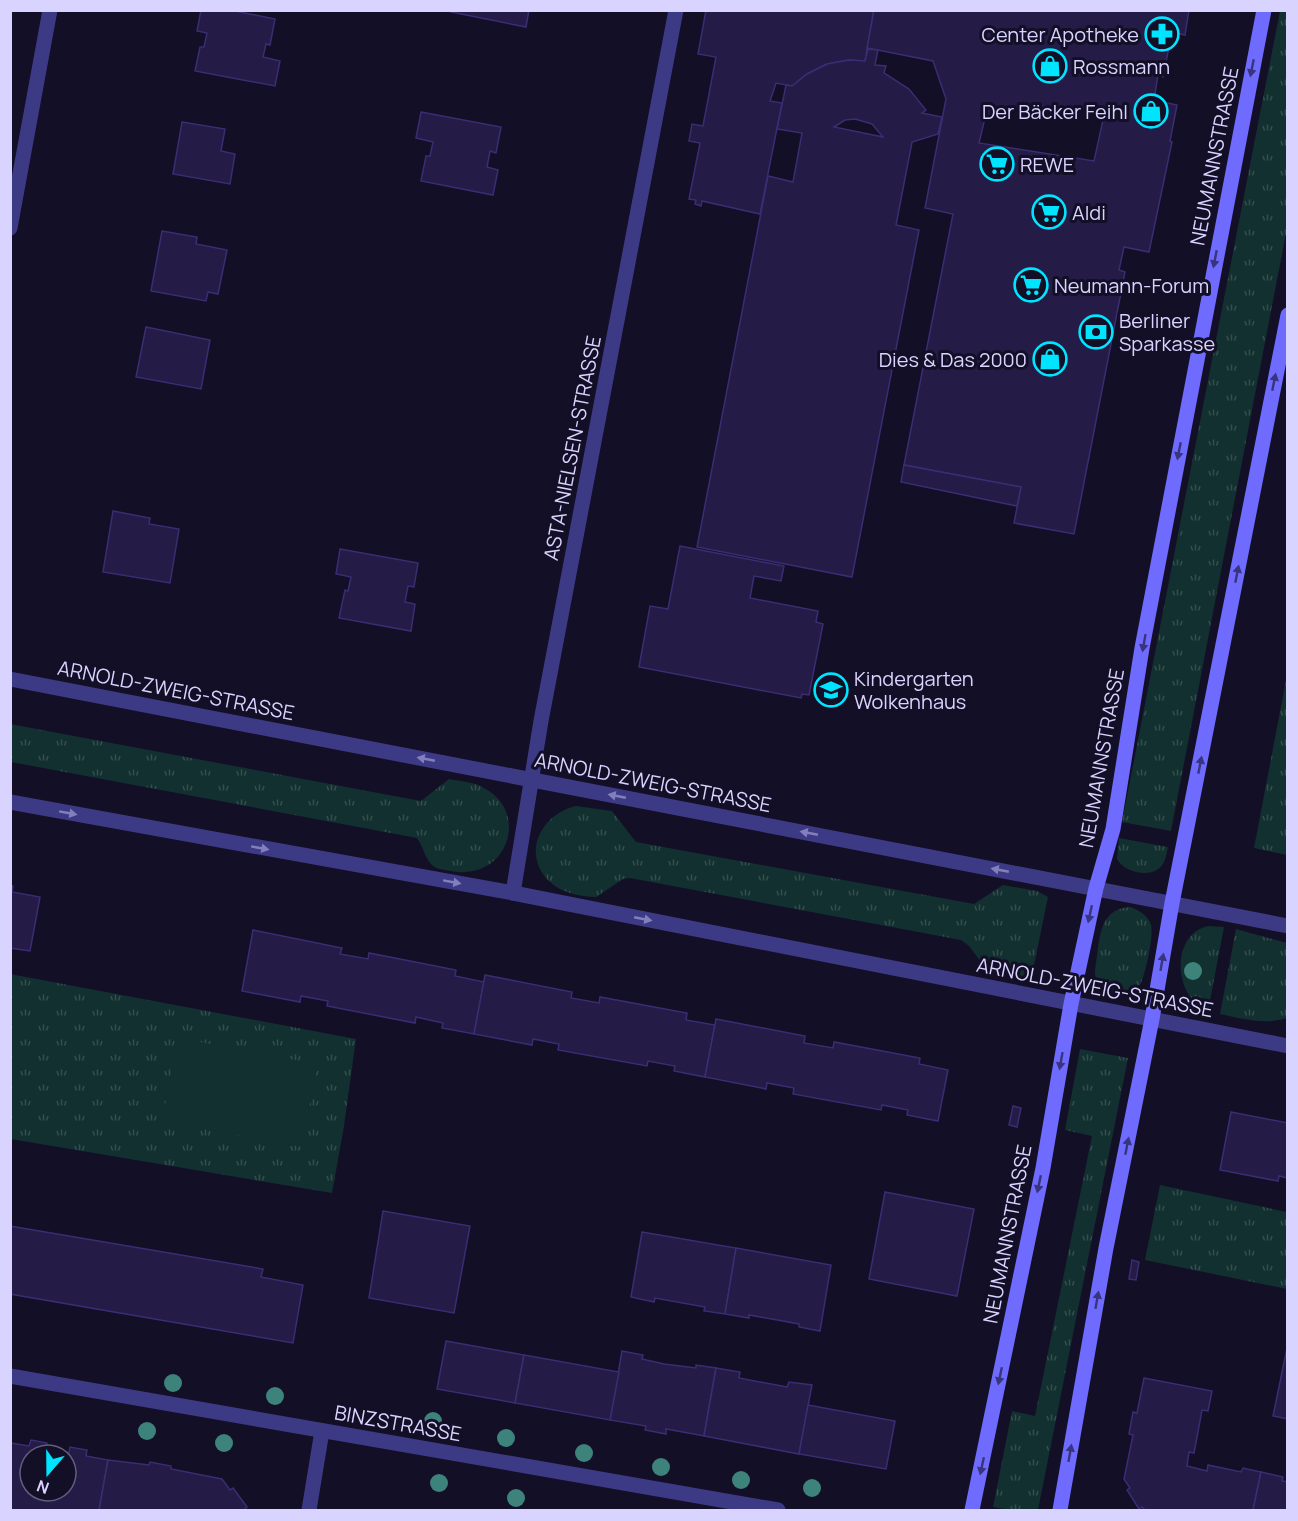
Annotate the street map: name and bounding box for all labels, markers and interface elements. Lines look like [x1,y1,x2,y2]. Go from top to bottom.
pharmacy icon: Center Apotheke [1144,16,1180,52]
place label: Center Apotheke [982,21,1139,48]
shop icon: Rossmann [1032,48,1068,84]
place label: Rossmann [1073,53,1170,80]
one-way arrow [1247,59,1256,78]
street label: NEUMANNSTRASSE [1183,64,1245,248]
shop icon: Der Bäcker Feihl [1133,93,1169,129]
place label: Der Bäcker Feihl [982,98,1128,125]
supermarket icon: REWE [979,146,1015,182]
place label: REWE [1020,151,1074,178]
supermarket icon: Aldi [1031,194,1067,230]
place label: Aldi [1072,199,1106,226]
one-way arrow [1210,250,1219,269]
supermarket icon: Neumann-Forum [1013,267,1049,303]
place label: Neumann-Forum [1054,272,1209,299]
place label: Berliner Sparkasse [1119,307,1215,357]
bank icon: Berliner Sparkasse [1078,314,1114,350]
street label: ASTA-NIELSEN-STRASSE [537,333,607,563]
shop icon: Dies & Das 2000 [1032,341,1068,377]
place label: Dies & Das 2000 [879,346,1027,373]
one-way arrow [1270,373,1279,392]
one-way arrow [1174,442,1183,461]
one-way arrow [1233,564,1242,583]
one-way arrow [1139,633,1148,652]
street label: ARNOLD-ZWEIG-STRASSE [55,654,297,726]
place label: Kindergarten Wolkenhaus [854,665,974,715]
street label: NEUMANNSTRASSE [1072,666,1130,850]
school or university icon: Kindergarten Wolkenhaus [813,672,849,708]
street label: ARNOLD-ZWEIG-STRASSE [532,746,774,818]
one-way arrow [416,754,435,763]
one-way arrow [1196,755,1205,774]
one-way arrow [608,791,627,800]
one-way arrow [59,809,78,818]
one-way arrow [799,828,818,837]
one-way arrow [251,844,270,853]
one-way arrow [991,865,1010,874]
one-way arrow [442,878,461,887]
one-way arrow [1085,905,1095,923]
one-way arrow [634,915,653,924]
street label: ARNOLD-ZWEIG-STRASSE [974,951,1216,1023]
one-way arrow [1158,952,1167,971]
one-way arrow [1056,1052,1065,1071]
one-way arrow [1122,1137,1132,1156]
street label: NEUMANNSTRASSE [976,1142,1038,1326]
one-way arrow [1034,1175,1043,1194]
one-way arrow [1093,1291,1102,1310]
one-way arrow [995,1366,1004,1385]
street label: BINZSTRASSE [332,1399,464,1447]
north arrow [18,1443,78,1503]
one-way arrow [1066,1443,1075,1462]
one-way arrow [976,1457,986,1475]
text: N [34,1475,52,1499]

